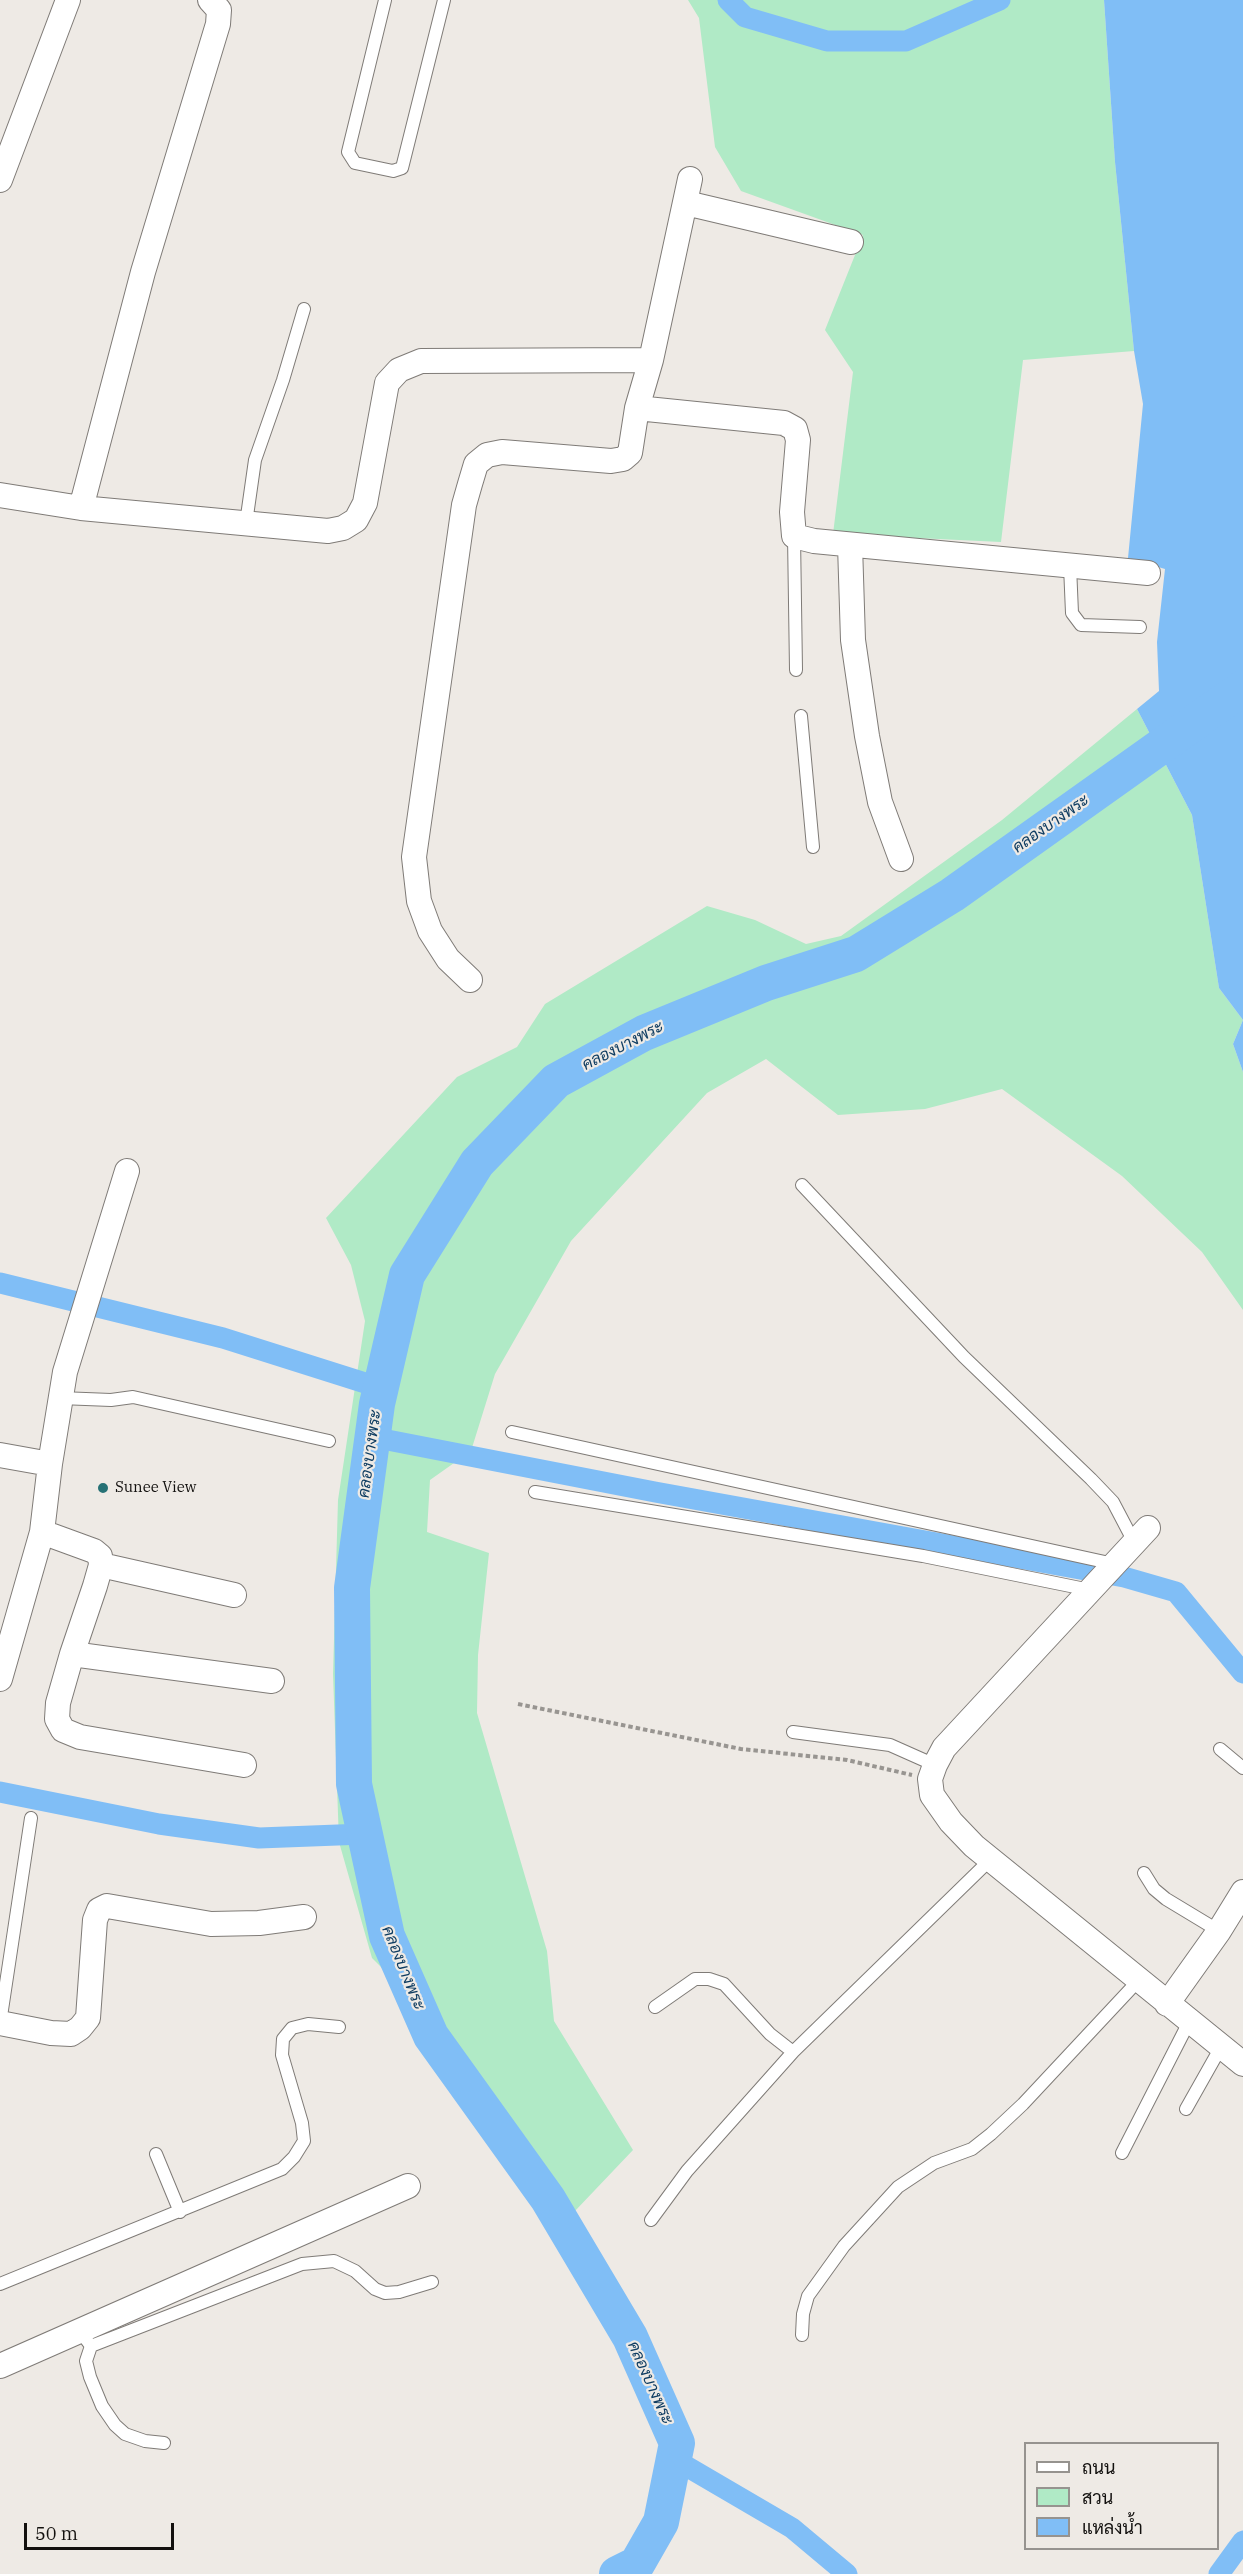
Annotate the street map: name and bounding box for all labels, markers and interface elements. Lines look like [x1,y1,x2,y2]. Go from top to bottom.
water label: คลองบางพระ [1009,791,1093,857]
water label: คลองบางพระ [579,1017,667,1075]
water label: คลองบางพระ [354,1409,386,1499]
place label: Sunee View [115,1479,196,1497]
marker: Sunee View [96,1481,110,1495]
water label: คลองบางพระ [377,1923,429,2013]
water label: คลองบางพระ [623,2339,677,2427]
legend [1024,2442,1219,2550]
text: ถนน [1082,2456,1115,2479]
text: สวน [1082,2486,1113,2509]
scale bar [27,2511,177,2549]
text: แหล่งน้ำ [1082,2516,1143,2539]
text: 50 m [35,2522,78,2545]

